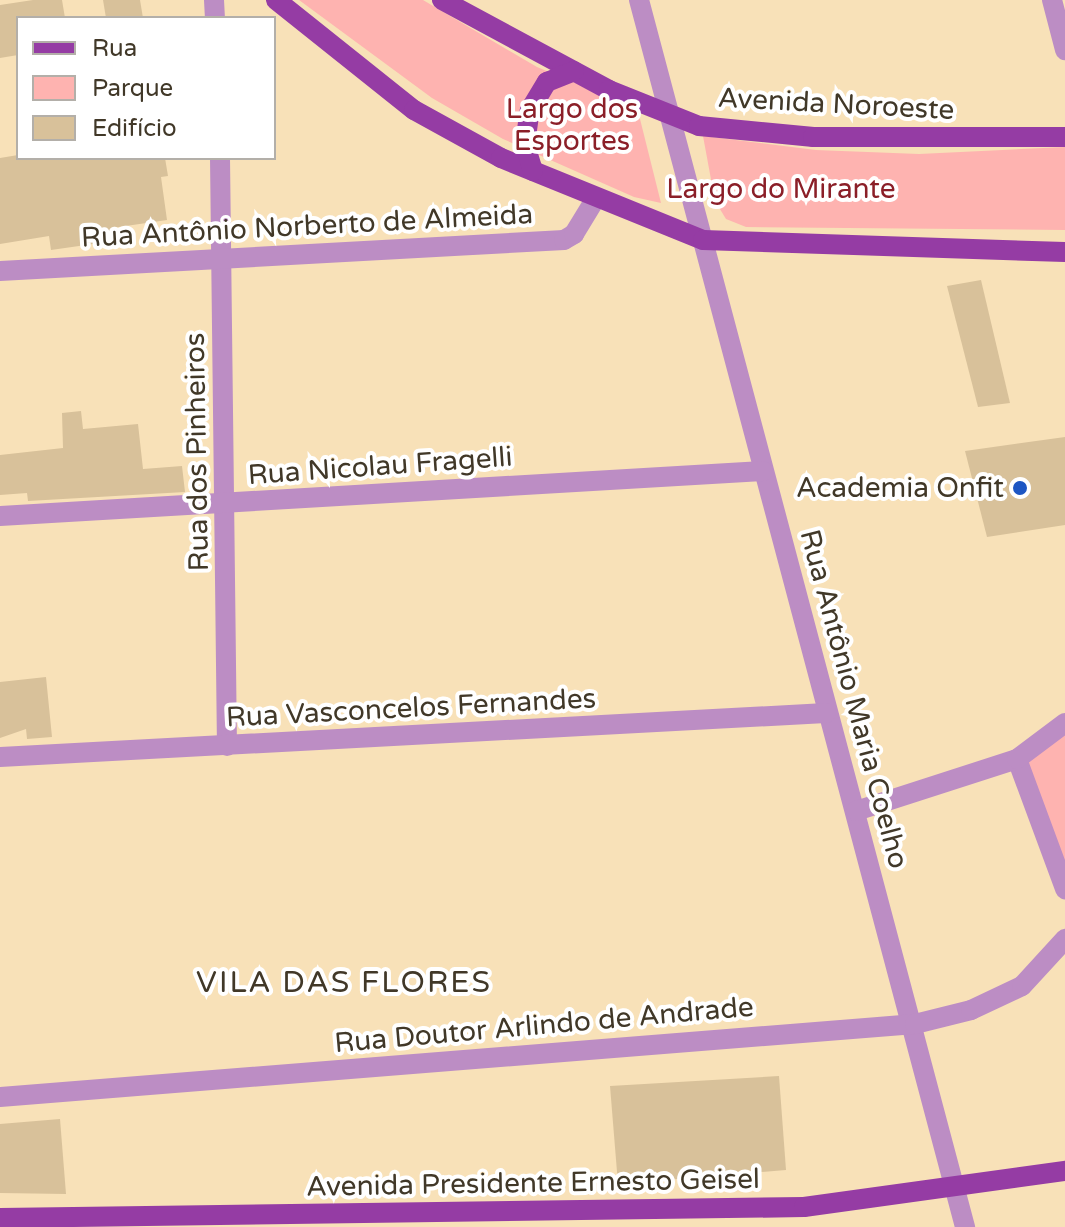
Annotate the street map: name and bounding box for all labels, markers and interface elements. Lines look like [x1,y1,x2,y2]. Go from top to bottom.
legend [16,16,276,160]
text: Rua [92,34,137,63]
text: Parque [92,74,173,103]
street label: Avenida Noroeste [717,81,955,127]
park label: Largo dos Esportes [506,92,638,158]
text: Edifício [92,114,177,143]
park label: Largo do Mirante [666,172,896,206]
street label: Rua Antônio Norberto de Almeida [80,197,534,255]
street label: Rua dos Pinheiros [178,332,216,572]
street label: Rua Nicolau Fragelli [247,440,513,492]
place label: Academia Onfit [796,471,1004,505]
marker: Academia Onfit [1011,479,1029,497]
street label: Rua Antônio Maria Coelho [793,526,915,872]
street label: Rua Vasconcelos Fernandes [225,682,597,734]
district label: VILA DAS FLORES [196,965,492,1001]
street label: Rua Doutor Arlindo de Andrade [333,990,755,1060]
street label: Avenida Presidente Ernesto Geisel [306,1162,760,1204]

